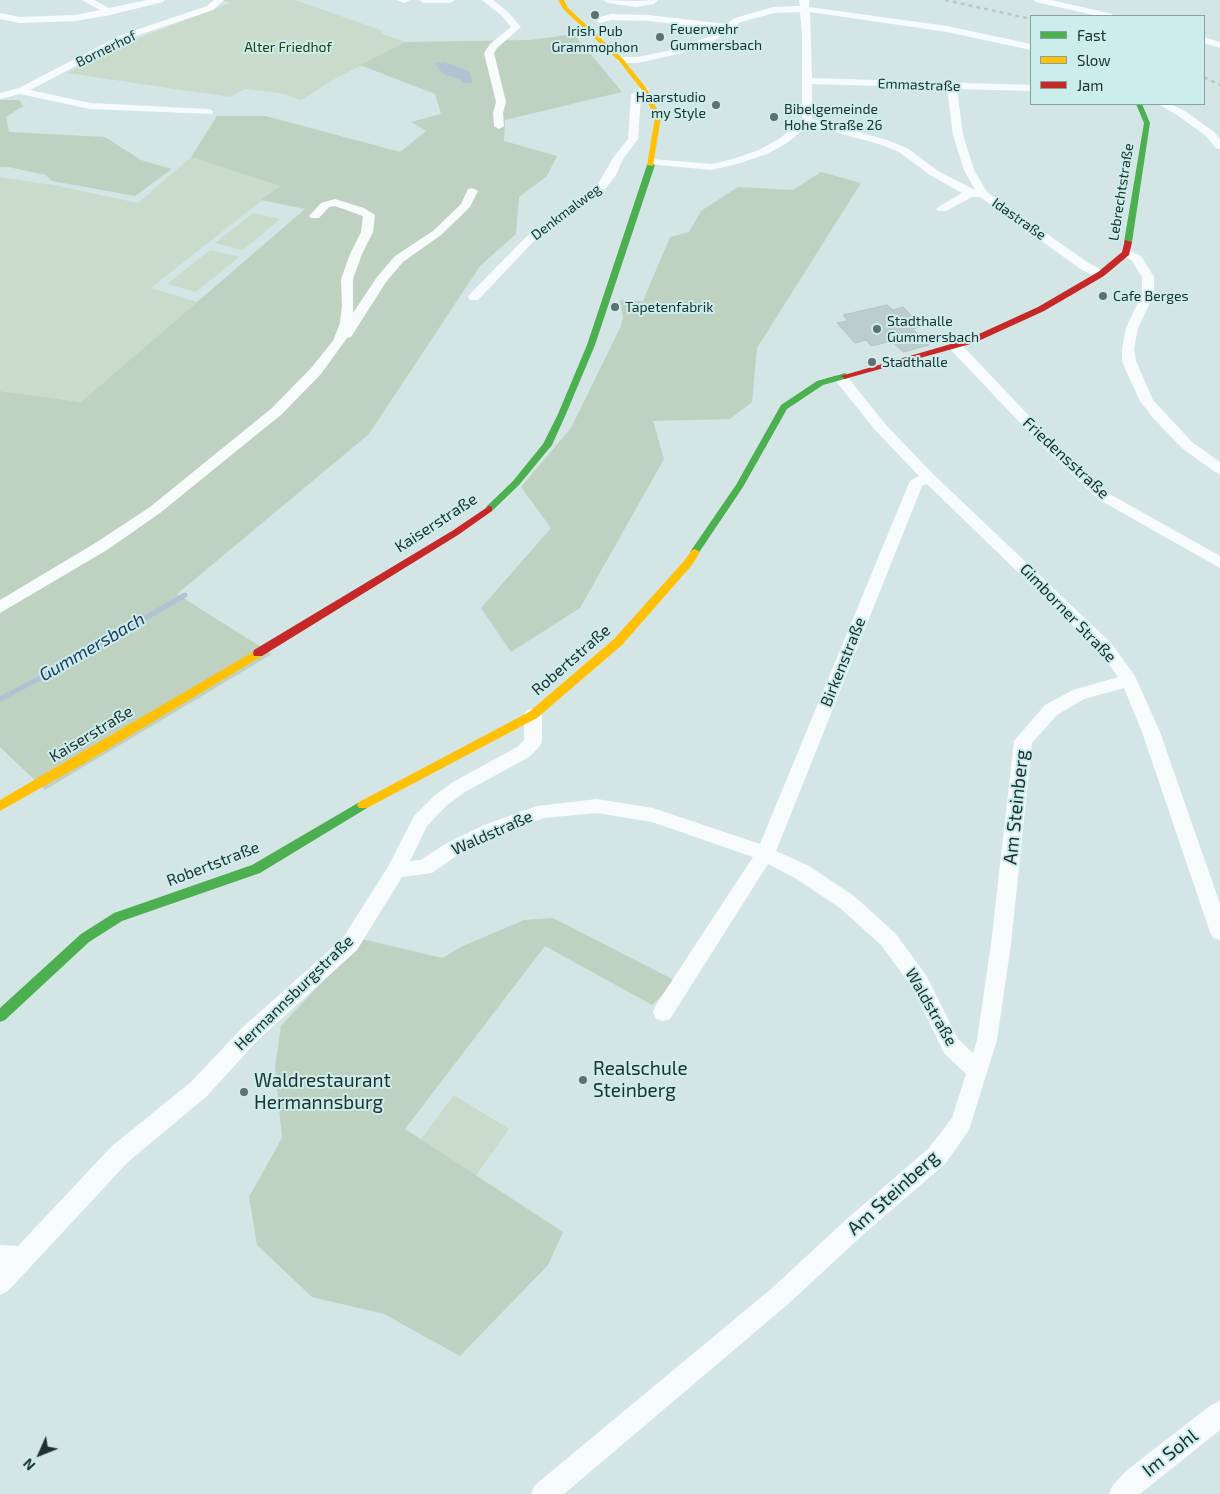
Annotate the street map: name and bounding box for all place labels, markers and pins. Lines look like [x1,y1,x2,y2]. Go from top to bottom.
marker: Irish Pub Grammophon [589,9,601,21]
place label: Feuerwehr Gummersbach [670,21,762,54]
place label: Irish Pub Grammophon [552,23,638,56]
marker: Feuerwehr Gummersbach [654,31,666,43]
place label: Haarstudio my Style [636,89,706,121]
marker: Haarstudio my Style [710,99,722,111]
place label: Bibelgemeinde Hohe Straße 26 [784,101,882,134]
marker: Bibelgemeinde Hohe Straße 26 [768,111,780,123]
place label: Cafe Berges [1113,288,1189,304]
marker: Cafe Berges [1097,290,1109,302]
place label: Tapetenfabrik [625,299,713,315]
marker: Tapetenfabrik [609,301,621,313]
place label: Stadthalle Gummersbach [887,313,979,346]
marker: Stadthalle Gummersbach [871,323,883,335]
place label: Stadthalle [882,354,948,370]
marker: Stadthalle [866,356,878,368]
place label: Realschule Steinberg [593,1058,688,1102]
place label: Waldrestaurant Hermannsburg [254,1070,391,1114]
marker: Realschule Steinberg [577,1074,589,1086]
marker: Waldrestaurant Hermannsburg [238,1086,250,1098]

